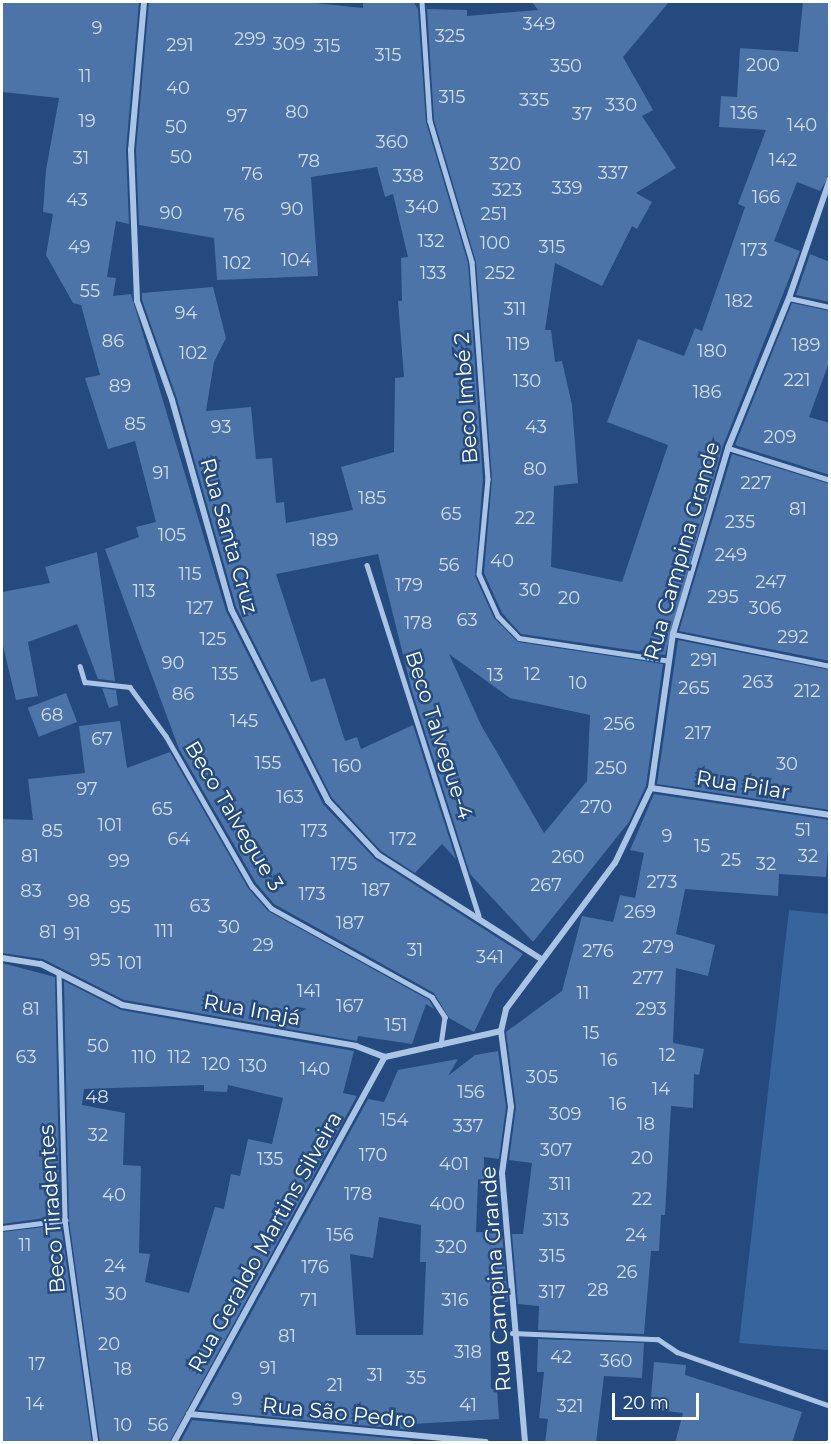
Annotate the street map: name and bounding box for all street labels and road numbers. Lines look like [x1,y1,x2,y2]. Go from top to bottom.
street label: Beco Imbé 2 [449,331,483,465]
street label: Rua Campina Grande [639,439,725,663]
street label: Rua Santa Cruz [195,455,263,617]
street label: Beco Talvegue-4 [400,648,478,822]
street label: Beco Talvegue 3 [179,736,289,896]
street label: Rua Pilar [694,765,792,805]
street label: Rua Inajá [201,989,303,1031]
street label: Rua Geraldo Martins Silveira [183,1108,347,1376]
street label: Beco Tiradentes [34,1124,70,1294]
street label: Rua Campina Grande [476,1165,516,1393]
street label: Rua São Pedro [261,1392,417,1434]

